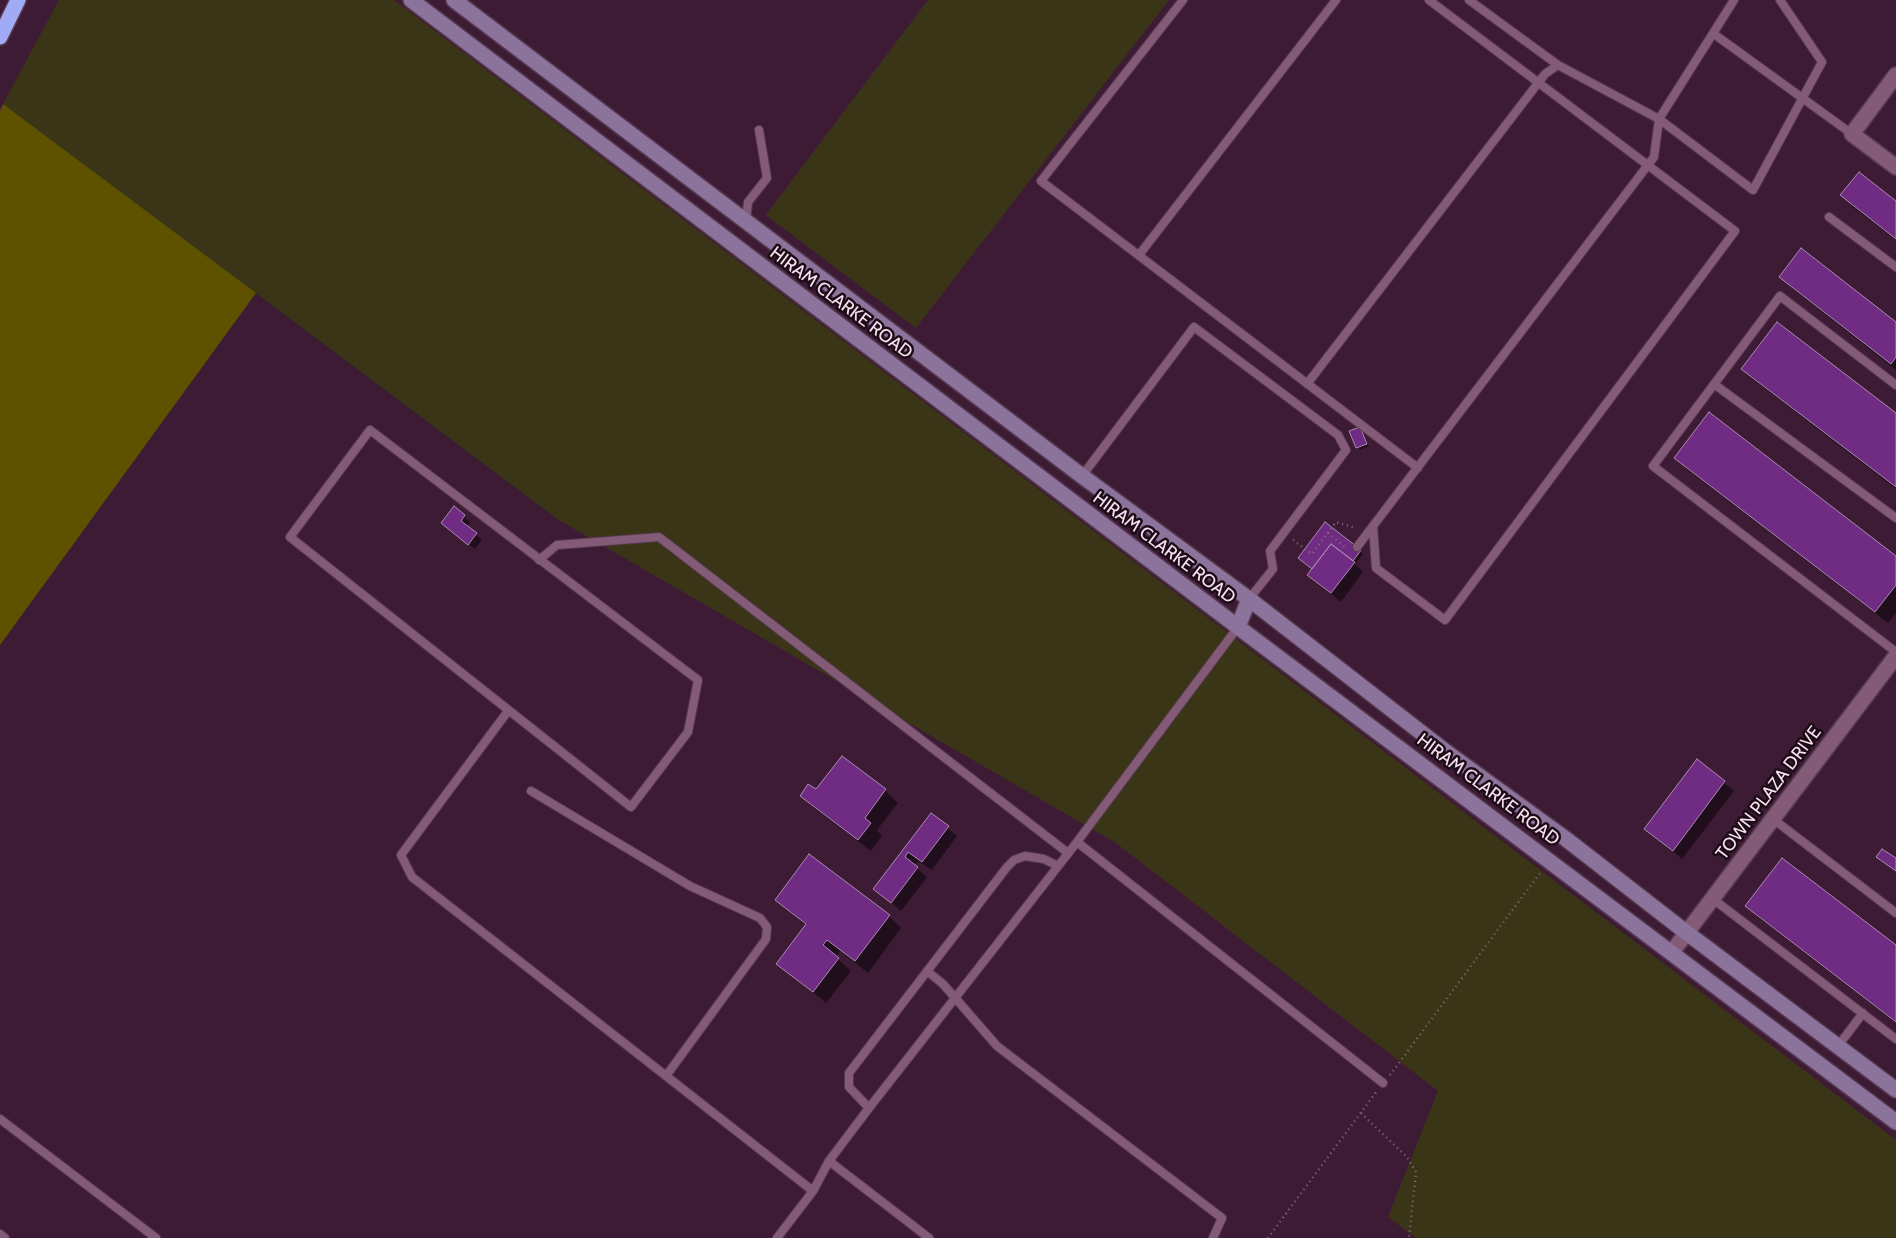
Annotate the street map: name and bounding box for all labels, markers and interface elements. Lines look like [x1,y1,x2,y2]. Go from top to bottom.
street label: HIRAM CLARKE ROAD [765,242,917,364]
street label: HIRAM CLARKE ROAD [1088,487,1240,609]
street label: TOWN PLAZA DRIVE [1712,722,1826,864]
street label: HIRAM CLARKE ROAD [1412,729,1564,851]

